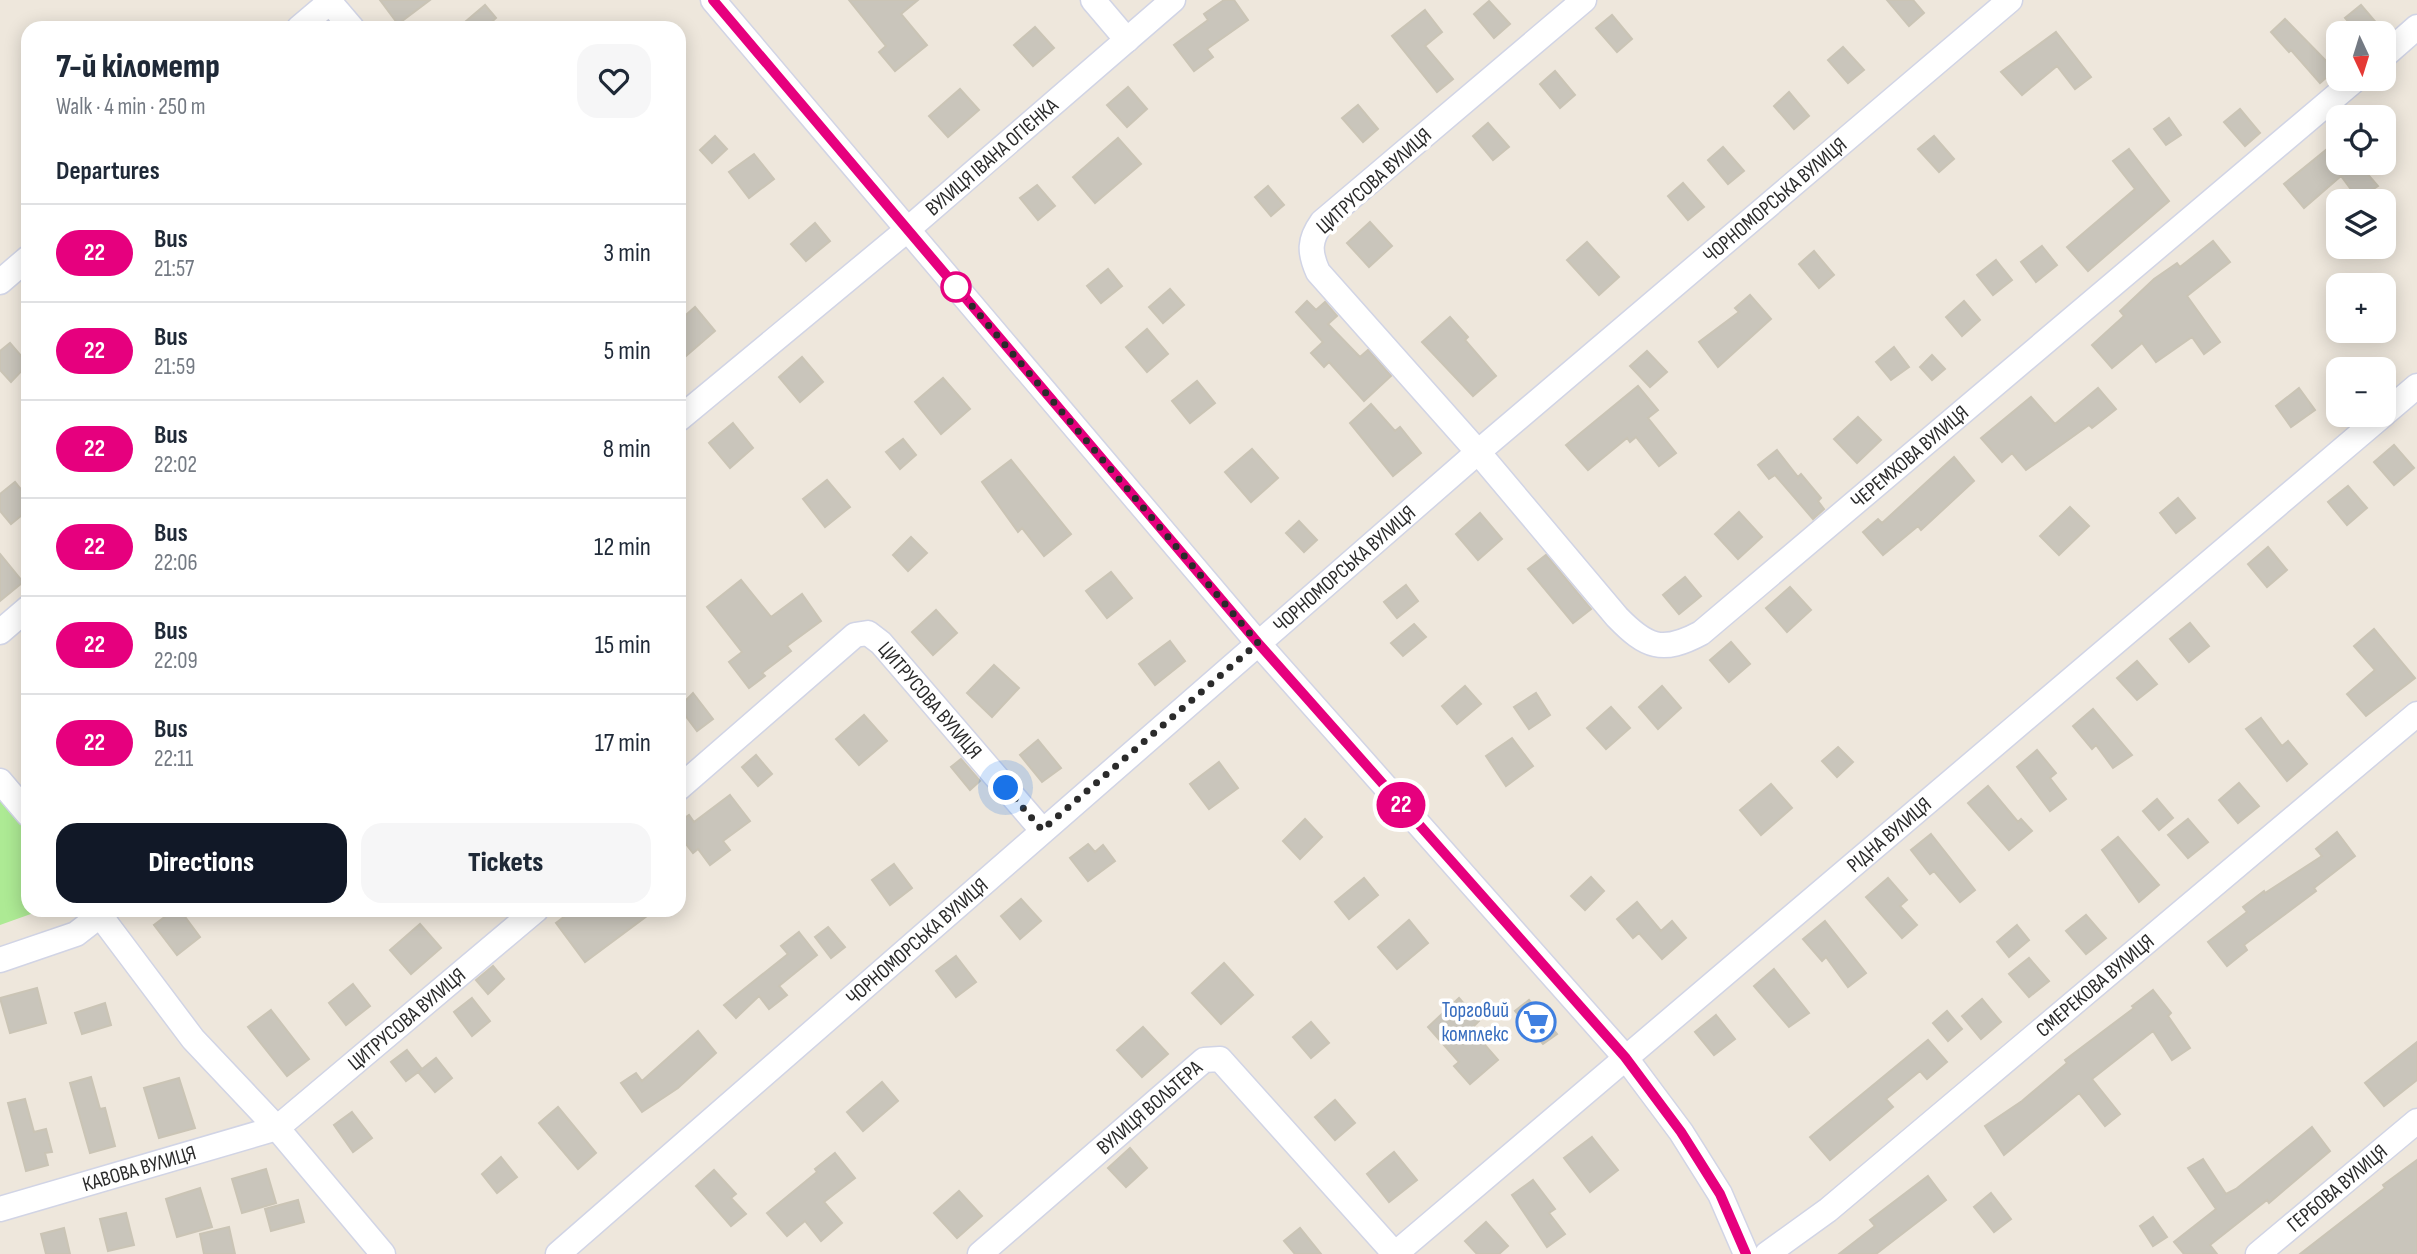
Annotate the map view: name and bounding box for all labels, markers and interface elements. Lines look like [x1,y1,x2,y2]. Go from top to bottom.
north arrow [2326,21,2396,91]
map controls [2326,21,2396,427]
button: heart [577,44,651,118]
text: 7-й кілометр [56,47,220,87]
street label: ВУЛИЦЯ ІВАНА ОГІЄНКА [920,92,1064,221]
text: Walk · 4 min · 250 m [56,93,206,121]
button: locate [2326,105,2396,175]
street label: ЦИТРУСОВА ВУЛИЦЯ [1311,123,1437,239]
street label: ЧОРНОМОРСЬКА ВУЛИЦЯ [1698,132,1852,268]
text: Departures [56,156,160,187]
button: layers [2326,189,2396,259]
text: Bus [154,224,188,255]
text: 22 [84,238,105,267]
text: 3 min [603,238,651,269]
text: 21:57 [154,255,194,283]
unlabelled marker [941,272,971,302]
button: + [2326,273,2396,343]
text: Bus [154,322,188,353]
text: 22 [84,336,105,365]
text: 5 min [604,336,651,367]
text: 21:59 [154,353,195,381]
button: − [2326,357,2396,427]
street label: ЧЕРЕМХОВА ВУЛИЦЯ [1846,400,1973,513]
text: Bus [154,420,188,451]
text: 22 [84,434,105,463]
text: 8 min [603,434,651,465]
text: 22:02 [154,451,197,479]
street label: ЧОРНОМОРСЬКА ВУЛИЦЯ [1268,500,1420,637]
text: Bus [154,518,188,549]
text: 22 [84,532,105,561]
text: 12 min [594,532,651,563]
text: 22:06 [154,549,198,577]
text: Bus [154,616,188,647]
text: 22 [84,630,105,659]
text: 15 min [595,630,651,661]
street label: ЦИТРУСОВА ВУЛИЦЯ [873,636,987,764]
text: 22:09 [154,647,198,675]
text: Bus [154,714,188,745]
text: 22 [84,728,105,757]
text: 17 min [595,728,651,759]
text: 22:11 [154,745,193,773]
your location [988,770,1023,805]
line badge: 22 [1370,782,1432,828]
text: 22 [1390,790,1412,819]
street label: РІДНА ВУЛИЦЯ [1842,792,1936,877]
button: Directions [56,823,347,903]
button: Tickets [361,823,651,903]
street label: ЧОРНОМОРСЬКА ВУЛИЦЯ [841,873,993,1010]
street label: СМЕРЕКОВА ВУЛИЦЯ [2031,928,2159,1042]
street label: ЦИТРУСОВА ВУЛИЦЯ [343,962,471,1076]
place label: Торговий комплекс [1441,998,1509,1047]
supermarket icon: Торговий комплекс [1515,1001,1557,1043]
street label: ВУЛИЦЯ ВОЛЬТЕРА [1092,1054,1208,1160]
street label: ГЕРБОВА ВУЛИЦЯ [2282,1139,2392,1237]
street label: КАВОВА ВУЛИЦЯ [80,1140,199,1197]

